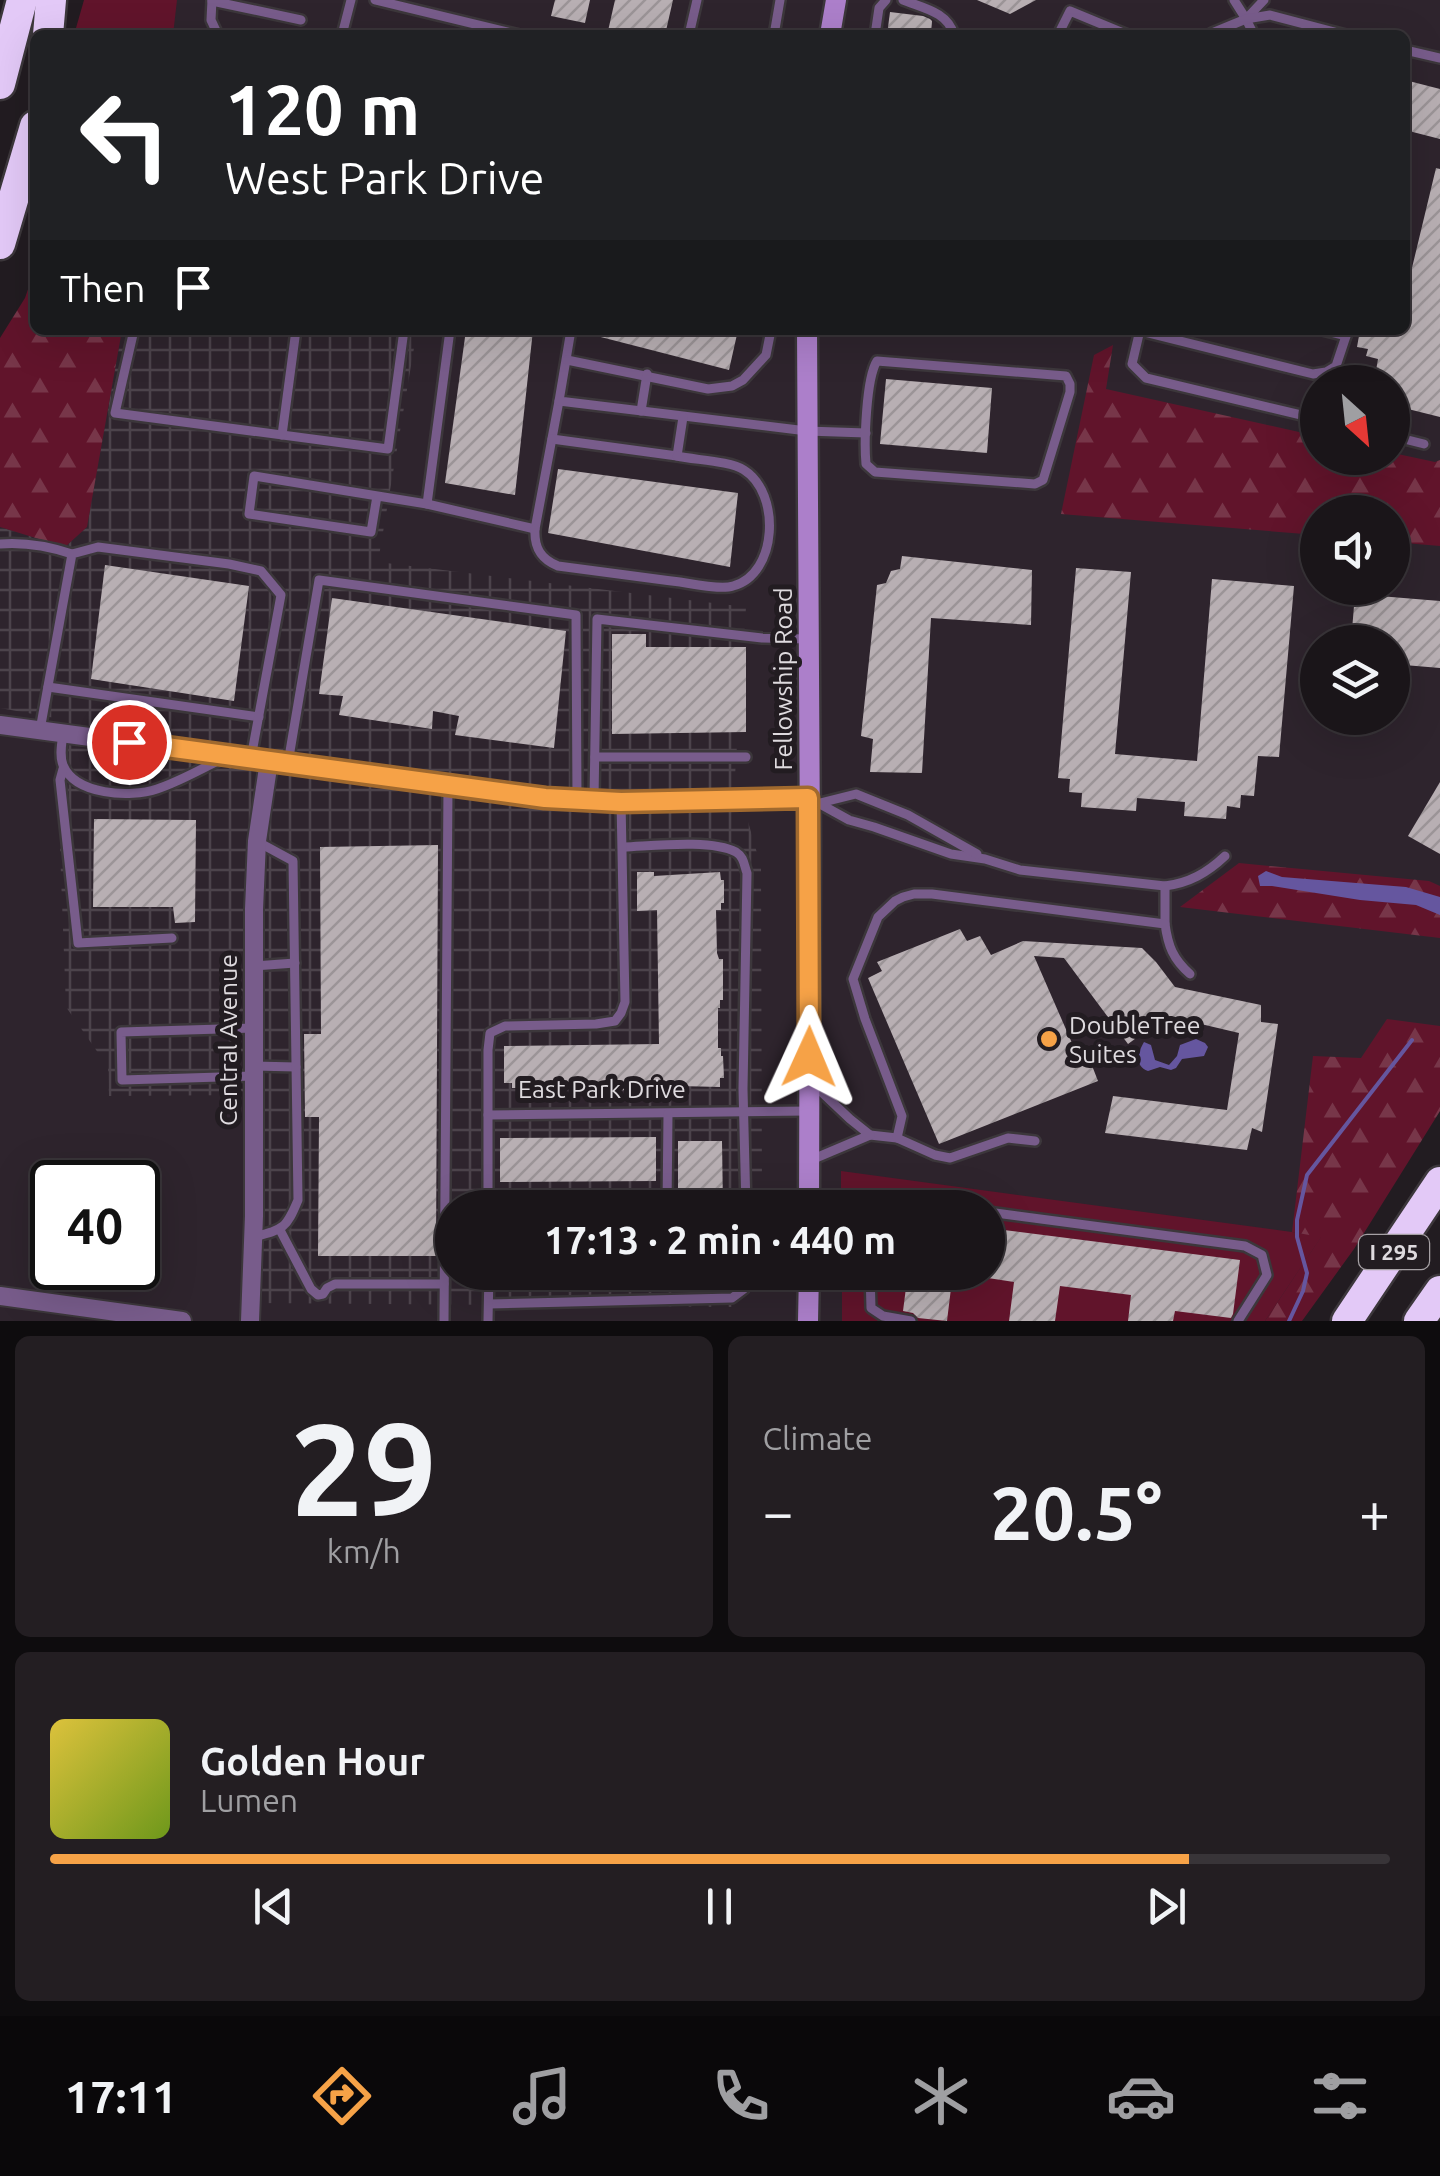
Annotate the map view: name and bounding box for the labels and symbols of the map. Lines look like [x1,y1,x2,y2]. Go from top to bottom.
north arrow [1300,365,1410,475]
street label: Fellowship Road [769,587,797,771]
pin [87,700,172,785]
street label: Central Avenue [214,954,242,1126]
position arrow [757,1005,861,1109]
place label: DoubleTree Suites [1069,1011,1201,1068]
marker: DoubleTree Suites [1038,1028,1060,1050]
street label: East Park Drive [518,1075,686,1103]
speed limit sign: 40 [30,1160,160,1290]
road number: I 295 [1359,1235,1429,1269]

